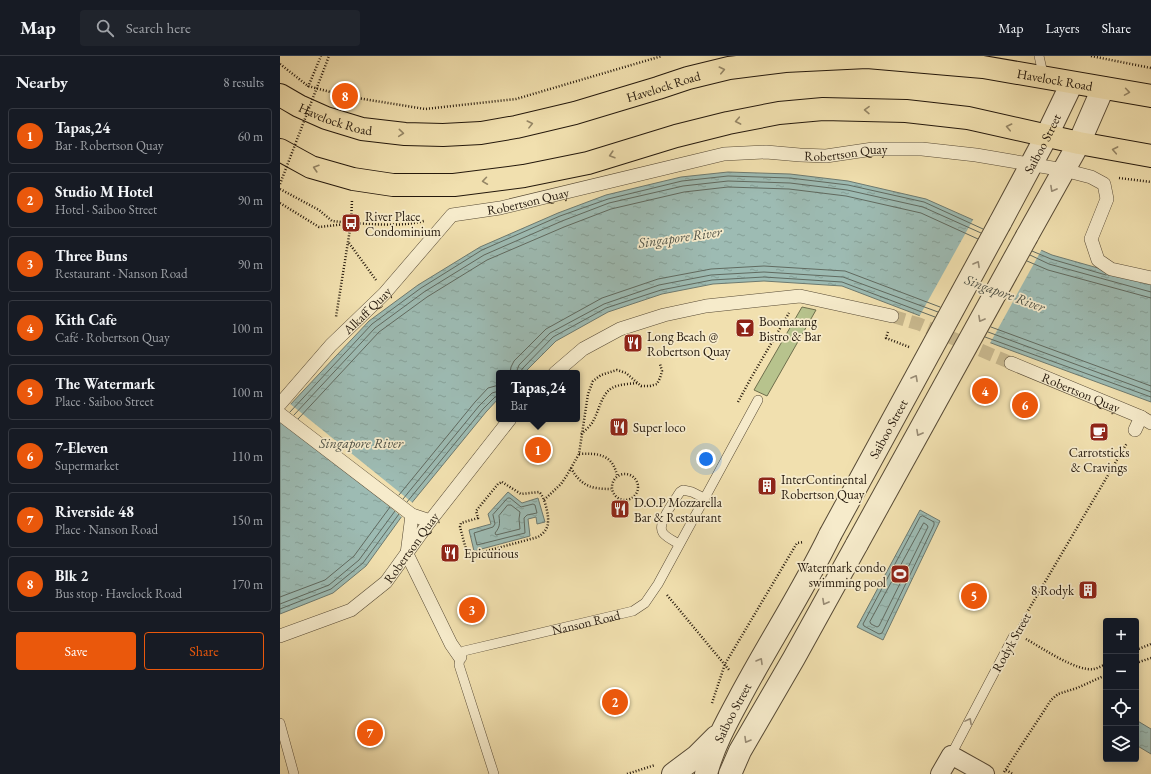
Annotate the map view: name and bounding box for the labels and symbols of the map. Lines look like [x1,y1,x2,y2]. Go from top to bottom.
street label: Havelock Road [1015,65,1094,95]
one-way arrow [719,66,726,74]
street label: Havelock Road [624,67,703,106]
pin: 8 [332,81,358,111]
one-way arrow [1124,87,1130,96]
street label: Havelock Road [296,99,373,139]
one-way arrow [864,106,870,114]
street label: Saiboo Street [1020,111,1065,177]
one-way arrow [735,116,741,125]
one-way arrow [526,120,533,129]
one-way arrow [1005,123,1012,131]
one-way arrow [398,128,404,137]
street label: Robertson Quay [804,141,888,165]
one-way arrow [1112,146,1118,154]
one-way arrow [609,150,616,159]
one-way arrow [313,164,320,173]
one-way arrow [482,176,488,185]
street label: Robertson Quay [486,184,571,219]
one-way arrow [1051,185,1058,192]
place label: River Place Condominium [365,208,441,240]
bus stop icon: River Place Condominium [340,212,362,234]
water label: Singapore River [636,222,724,252]
one-way arrow [973,261,980,268]
water label: Singapore River [962,270,1048,316]
street label: Alkaff Quay [339,283,396,339]
place label: Boomarang Bistro & Bar [759,313,822,345]
one-way arrow [979,315,986,322]
bar icon: Boomarang Bistro & Bar [734,317,756,339]
place label: Long Beach @ Robertson Quay [647,328,731,360]
restaurant icon: Long Beach @ Robertson Quay [622,332,644,354]
street label: Robertson Quay [1039,369,1123,417]
one-way arrow [911,375,918,382]
pin: 4 [972,376,998,406]
pin: 6 [1012,390,1038,420]
street label: Saiboo Street [865,396,911,462]
restaurant icon: Super loco [608,416,630,438]
place label: Super loco [633,419,686,436]
cafe icon: Carrotsticks & Cravings [1088,421,1110,443]
one-way arrow [916,429,923,436]
water label: Singapore River [318,434,404,452]
pin: 1 [525,435,551,465]
place label: Carrotsticks & Cravings [1069,444,1129,476]
your location [696,449,716,469]
place label: InterContinental Robertson Quay [781,471,867,503]
building icon: InterContinental Robertson Quay [756,475,778,497]
place label: D.O.P Mozzarella Bar & Restaurant [634,494,723,526]
restaurant icon: D.O.P Mozzarella Bar & Restaurant [609,498,631,520]
street label: Robertson Quay [380,509,443,587]
restaurant icon: Epicurious [439,542,461,564]
place label: Epicurious [464,545,518,562]
place label: Watermark condo swimming pool [797,559,886,591]
sports icon: Watermark condo swimming pool [889,563,911,585]
building icon: 8 Rodyk [1077,579,1099,601]
pin: 5 [961,581,987,611]
place label: 8 Rodyk [1031,582,1075,599]
pin: 3 [459,595,485,625]
one-way arrow [823,598,830,605]
street label: Nanson Road [550,606,622,639]
street label: Rodyk Street [988,610,1035,675]
one-way arrow [755,658,762,665]
street label: Saiboo Street [710,680,755,745]
pin: 2 [602,687,628,717]
pin: 7 [357,718,383,748]
one-way arrow [965,718,972,725]
one-way arrow [744,736,751,743]

